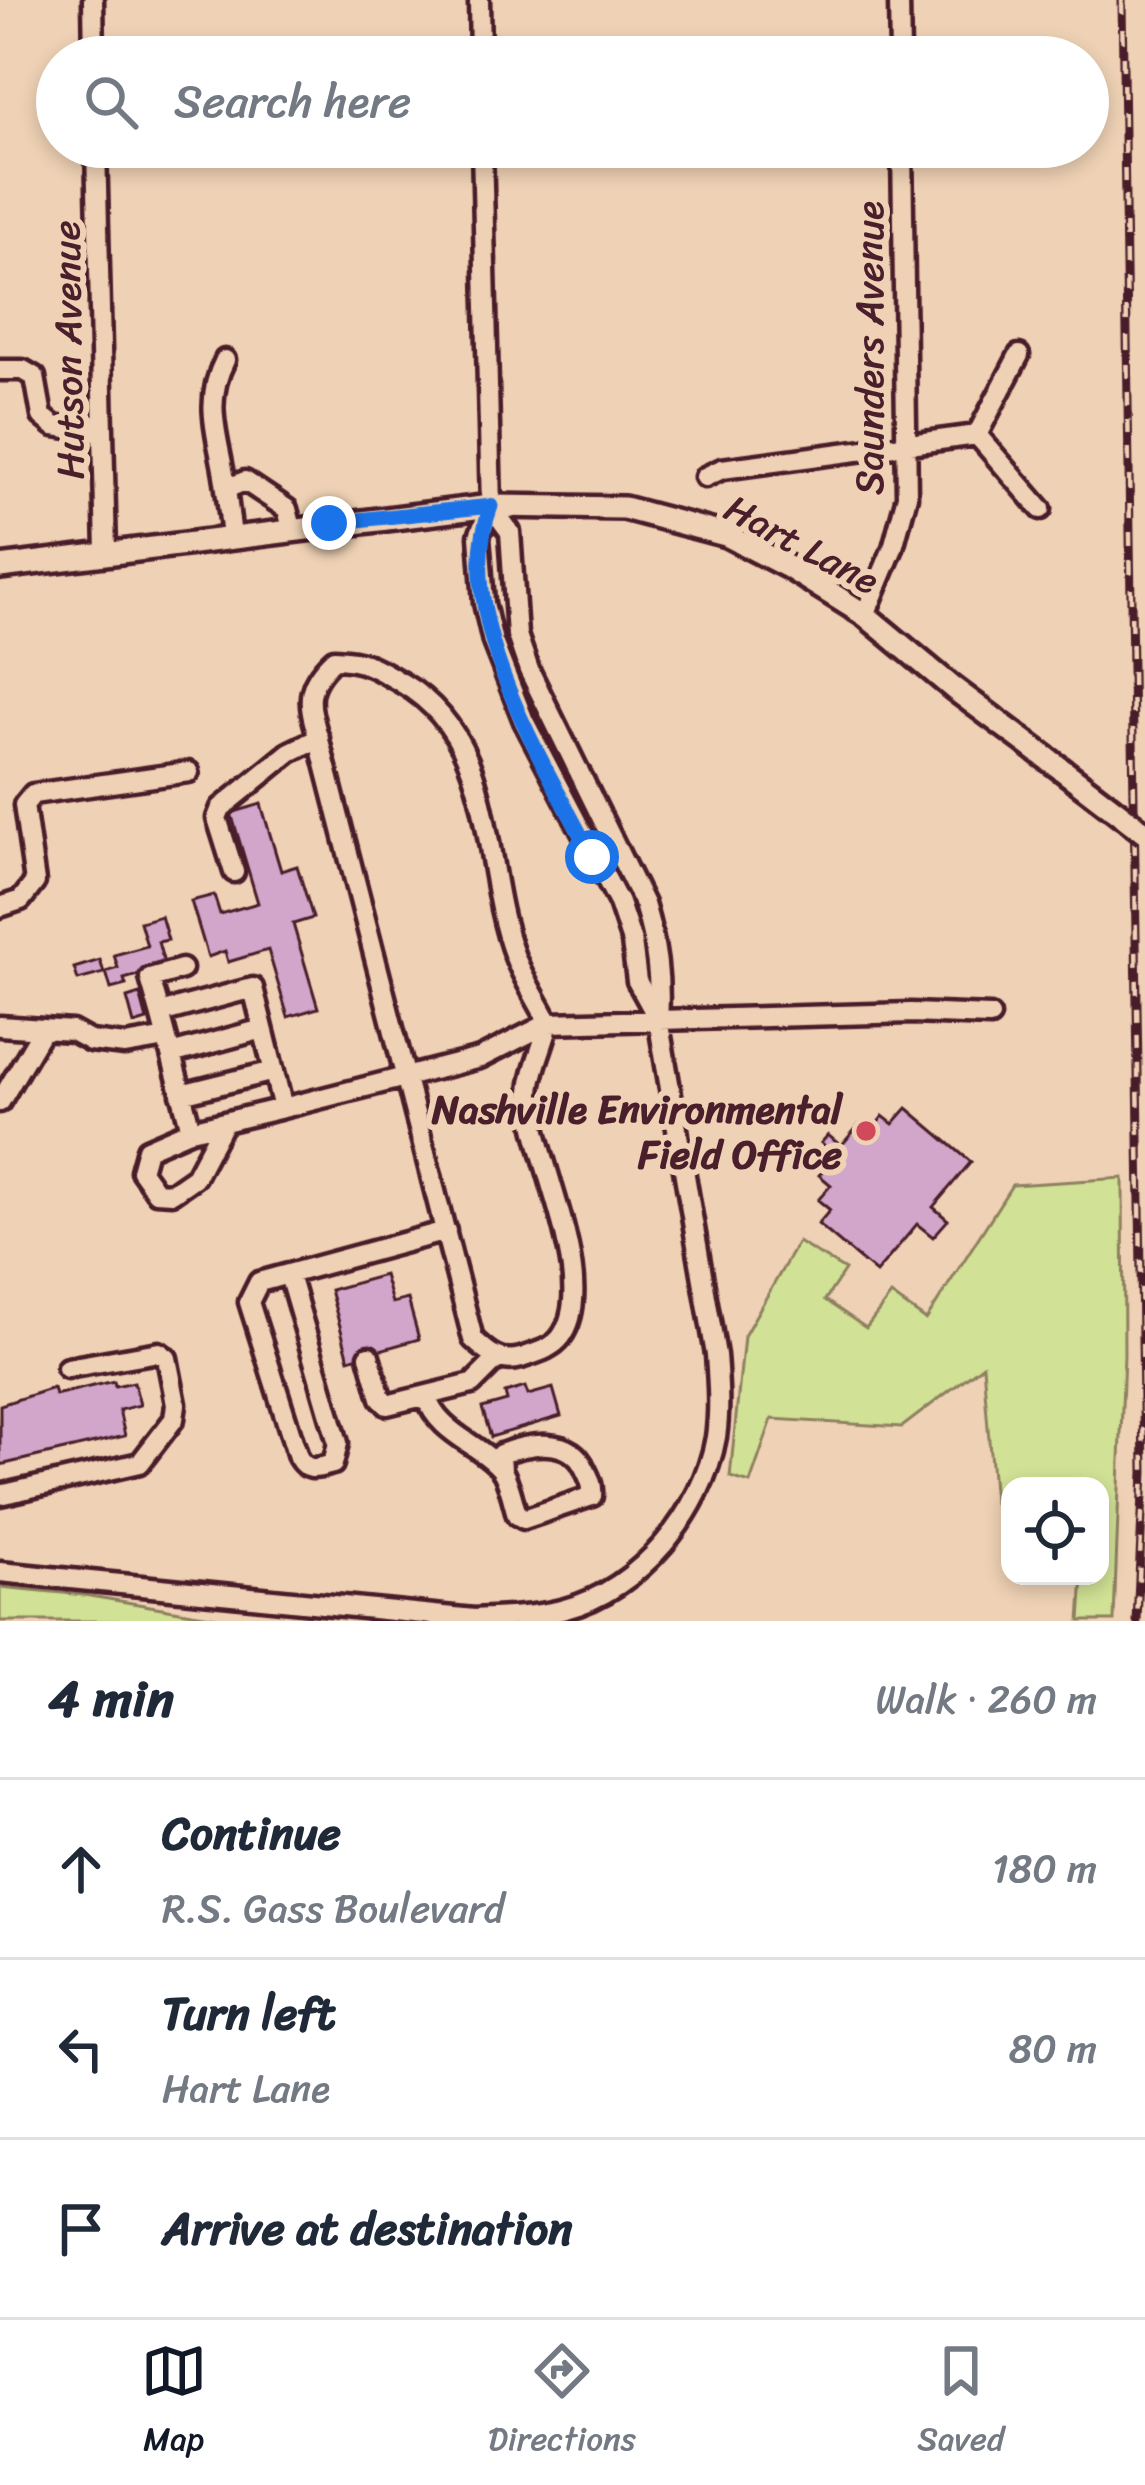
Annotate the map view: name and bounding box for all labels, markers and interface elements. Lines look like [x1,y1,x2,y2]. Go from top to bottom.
search box [36,36,1109,168]
text: Search here [174,62,411,142]
icon: search [78,69,144,135]
street label: Saunders Avenue [835,201,904,495]
street label: Hutson Avenue [31,220,105,480]
street label: Hart Lane [712,474,893,614]
route end [302,496,356,550]
route start [565,830,619,884]
place label: Nashville Environmental Field Office [431,1075,844,1189]
marker: Nashville Environmental Field Office [853,1118,879,1144]
map controls [1001,1477,1109,1585]
button: locate [1001,1477,1109,1585]
text: 4 min [48,1654,174,1744]
text: Walk · 260 m [875,1665,1097,1734]
text: Continue [162,1794,341,1874]
text: 180 m [992,1834,1097,1903]
icon: ahead [48,1836,114,1902]
text: R.S. Gass Boulevard [162,1874,505,1943]
text: Turn left [162,1974,335,2054]
text: 80 m [1009,2014,1097,2083]
icon: left [48,2016,114,2082]
text: Hart Lane [162,2054,330,2123]
text: Arrive at destination [162,2189,572,2269]
icon: arrive [48,2196,114,2262]
tab: Map [141,2338,207,2468]
tab: Directions [488,2338,636,2468]
tab: Saved [917,2338,1004,2468]

